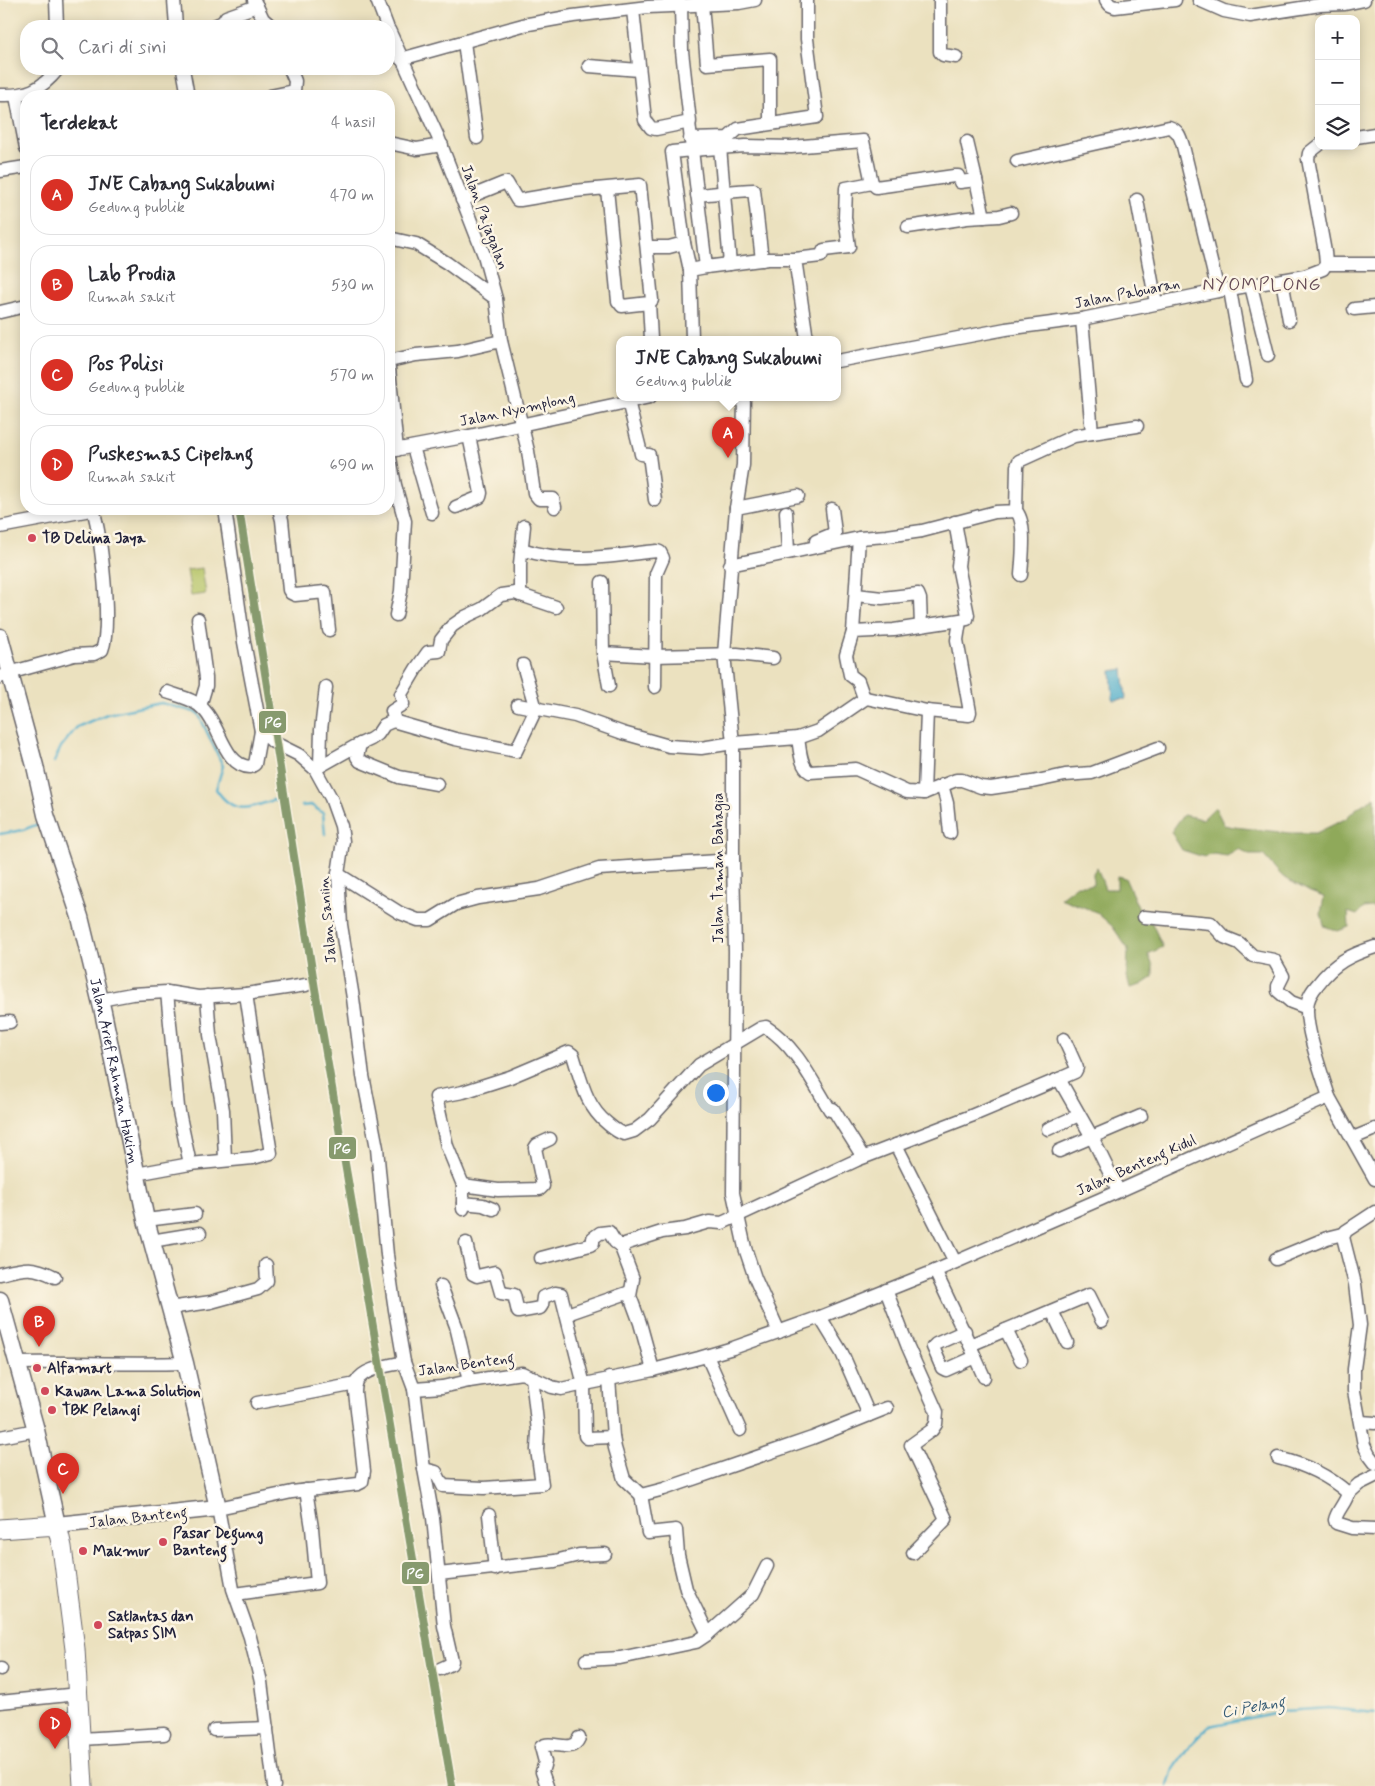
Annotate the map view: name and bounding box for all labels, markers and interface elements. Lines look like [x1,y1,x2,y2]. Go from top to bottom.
map controls [1315,15,1360,150]
button: + [1315,15,1360,60]
search box [20,20,395,75]
icon: search [38,34,66,62]
text: Cari di sini [78,35,166,60]
button: − [1315,60,1360,105]
button: layers [1315,105,1360,150]
text: Terdekat [40,109,118,137]
text: 4 hasil [331,112,375,133]
street label: Jalan Pajagalan [455,162,512,273]
text: JNE Cabang Sukabumi [88,172,275,197]
text: A [52,185,62,206]
text: 470 m [330,185,374,206]
text: Gedung publik [88,197,185,218]
text: Lab Prodia [88,262,176,287]
district label: NYOMPLONG [1203,273,1321,297]
street label: Jalan Pabuaran [1073,274,1182,314]
text: B [52,275,62,296]
text: 530 m [331,275,374,296]
text: Rumah sakit [88,287,176,308]
popup [616,336,841,401]
text: JNE Cabang Sukabumi [635,346,822,371]
text: Pos Polisi [88,352,163,377]
text: C [51,365,63,386]
text: 570 m [330,365,374,386]
text: Gedung publik [635,371,732,392]
text: Gedung publik [88,377,185,398]
street label: Jalan Nyomplong [458,388,577,432]
pin: A [712,417,744,458]
text: Puskesmas Cipelang [88,442,254,467]
text: D [51,455,63,476]
text: 690 m [330,455,374,476]
text: Rumah sakit [88,467,176,488]
place label: TB Delima Jaya [42,529,146,549]
marker: TB Delima Jaya [26,532,38,544]
line badge: PG [258,710,287,734]
text: PG [264,714,283,732]
street label: Jalan Taman Bahagia [709,793,730,943]
street label: Jalan Saniin [314,875,342,964]
street label: Jalan Arief Rahman Hakim [84,976,143,1166]
your location [703,1080,729,1106]
street label: Jalan Benteng Kidul [1073,1130,1200,1202]
line badge: PG [328,1136,357,1160]
text: PG [333,1140,352,1158]
pin: B [23,1306,55,1347]
street label: Jalan Benteng [417,1348,516,1383]
place label: Alfamart [47,1359,112,1379]
marker: Alfamart [31,1362,43,1374]
place label: Kawan Lama Solution [55,1382,201,1402]
marker: Kawan Lama Solution [39,1385,51,1397]
place label: TBK Pelangi [62,1401,141,1422]
marker: TBK Pelangi [46,1404,58,1416]
pin: C [47,1453,79,1494]
street label: Jalan Banteng [88,1503,188,1534]
place label: Pasar Degung Banteng [173,1524,264,1563]
marker: Pasar Degung Banteng [157,1536,169,1548]
place label: Makmur [93,1542,151,1562]
marker: Makmur [77,1545,89,1557]
line badge: PG [401,1561,430,1585]
text: PG [406,1565,425,1583]
place label: Satlantas dan Satpas SIM [108,1607,194,1644]
marker: Satlantas dan Satpas SIM [92,1619,104,1631]
water label: Ci Pelang [1220,1691,1288,1725]
pin: D [39,1708,71,1749]

